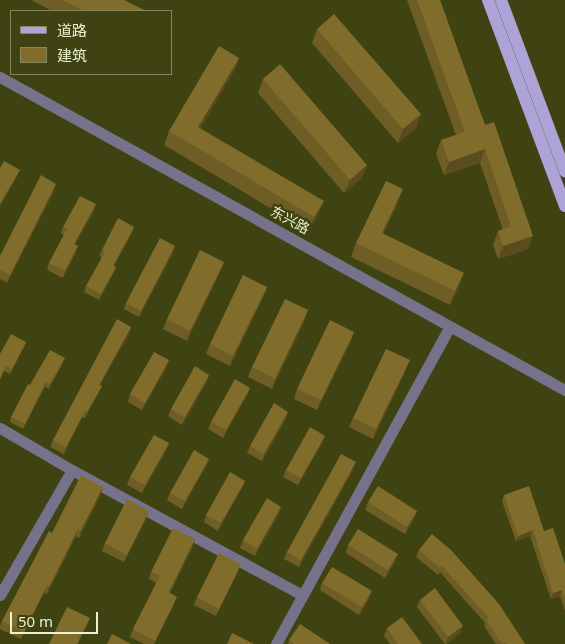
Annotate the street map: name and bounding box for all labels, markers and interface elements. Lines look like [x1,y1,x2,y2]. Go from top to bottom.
legend [10,10,172,75]
text: 道路 [57,20,87,40]
text: 建筑 [57,45,87,65]
street label: 东兴路 [268,203,312,237]
scale bar [12,602,100,634]
text: 50 m [18,611,53,631]

